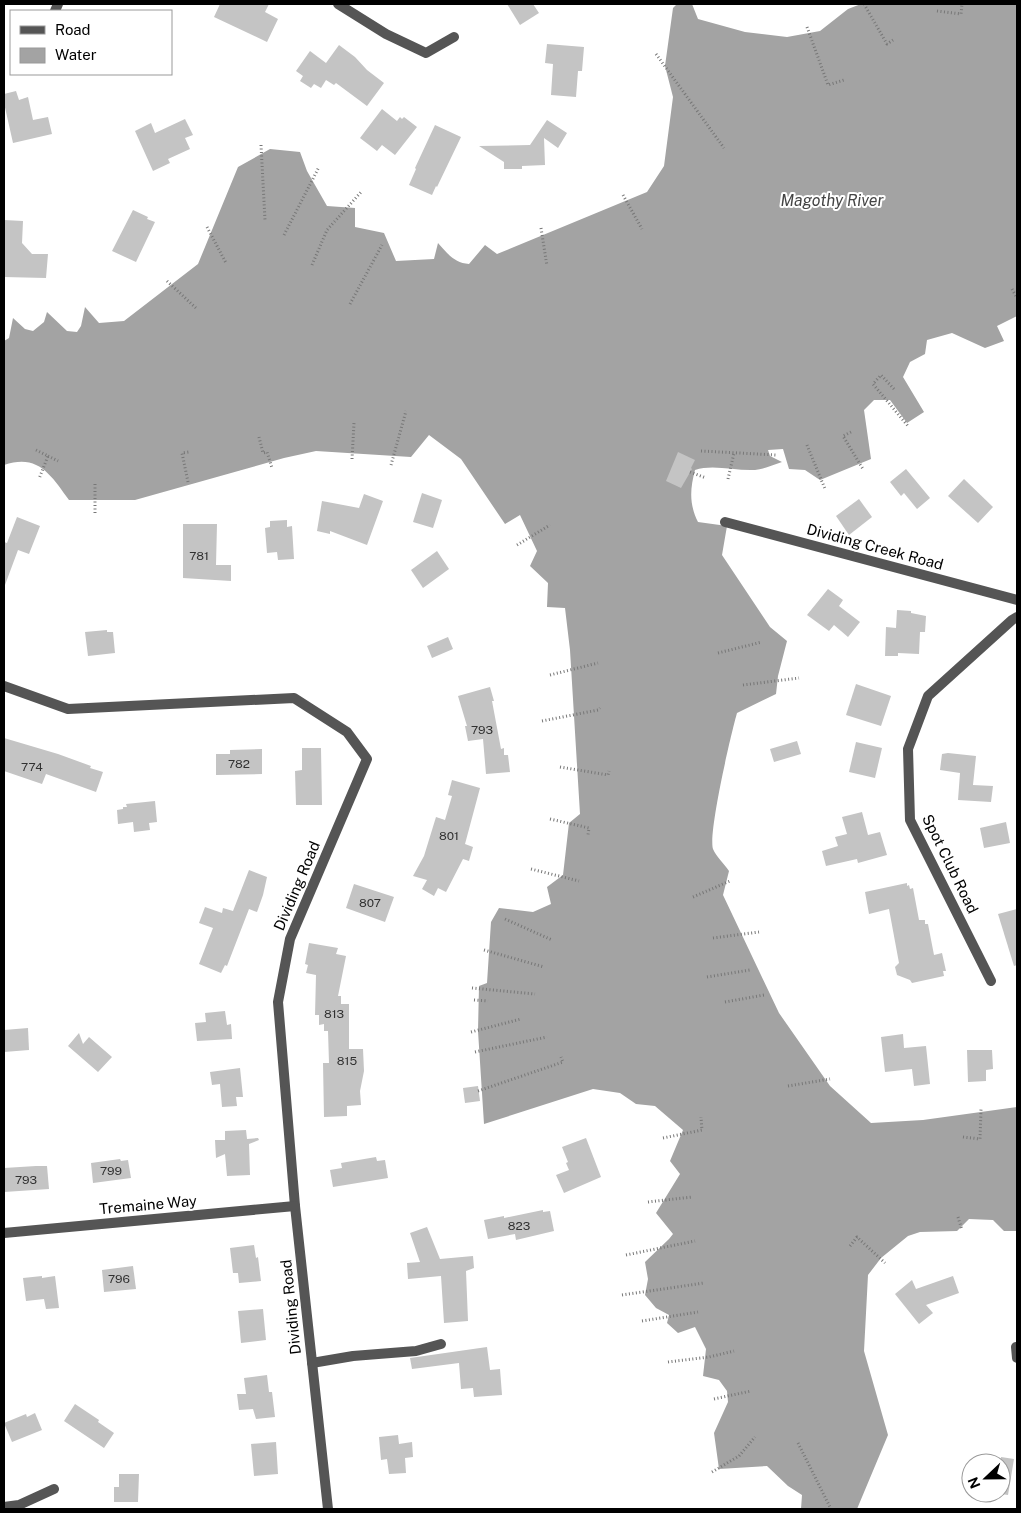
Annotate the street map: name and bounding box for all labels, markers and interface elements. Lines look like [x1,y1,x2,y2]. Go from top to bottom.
legend [10,10,172,75]
text: Road [55,21,91,38]
text: Water [55,46,97,63]
water label: Magothy River [780,191,884,210]
street label: Dividing Creek Road [805,520,945,573]
house number: 781 [189,549,209,563]
house number: 793 [471,723,493,737]
house number: 782 [228,757,250,771]
house number: 774 [21,760,43,774]
street label: Spot Club Road [919,811,982,916]
house number: 801 [439,829,459,843]
street label: Dividing Road [270,839,323,933]
house number: 807 [359,896,381,910]
house number: 813 [324,1007,344,1021]
house number: 815 [337,1054,357,1068]
house number: 799 [100,1164,122,1178]
house number: 793 [15,1173,37,1187]
street label: Tremaine Way [99,1192,197,1217]
house number: 823 [508,1219,530,1233]
street label: Dividing Road [277,1259,304,1355]
house number: 796 [108,1272,130,1286]
north arrow [961,1453,1011,1503]
text: N [964,1475,983,1491]

